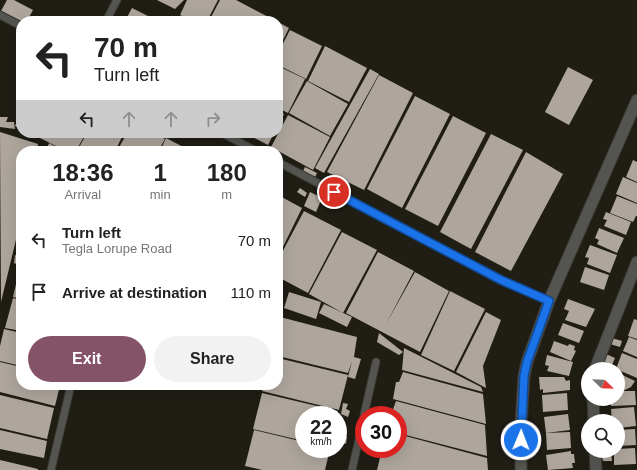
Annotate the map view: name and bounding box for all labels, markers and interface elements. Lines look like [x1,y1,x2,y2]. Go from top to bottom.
icon: left [28,32,80,84]
text: 70 m [94,32,158,63]
text: Turn left [94,65,159,85]
icon: left [76,108,98,130]
icon: ahead [118,108,140,130]
icon: ahead [160,108,182,130]
icon: right [202,108,224,130]
text: 18:36 [52,159,114,186]
text: 1 [153,159,167,186]
text: 180 [207,159,247,186]
pin [317,175,351,209]
icon: arrive [323,181,345,203]
text: Arrival [64,187,101,202]
text: min [150,187,171,202]
text: m [221,187,232,202]
text: Turn left [62,224,121,241]
icon: left [28,229,50,251]
text: 70 m [238,232,271,249]
text: Tegla Lorupe Road [62,241,172,256]
icon: arrive [28,281,50,303]
text: Arrive at destination [62,284,207,301]
text: 110 m [230,284,271,301]
button: Exit [28,336,146,382]
button: Share [154,336,271,382]
north arrow [581,362,625,406]
map controls [581,362,625,458]
speed limit sign: 30 [355,406,407,458]
button: search [581,414,625,458]
text: 22 [310,416,332,438]
position arrow [500,419,542,461]
text: km/h [310,436,332,447]

